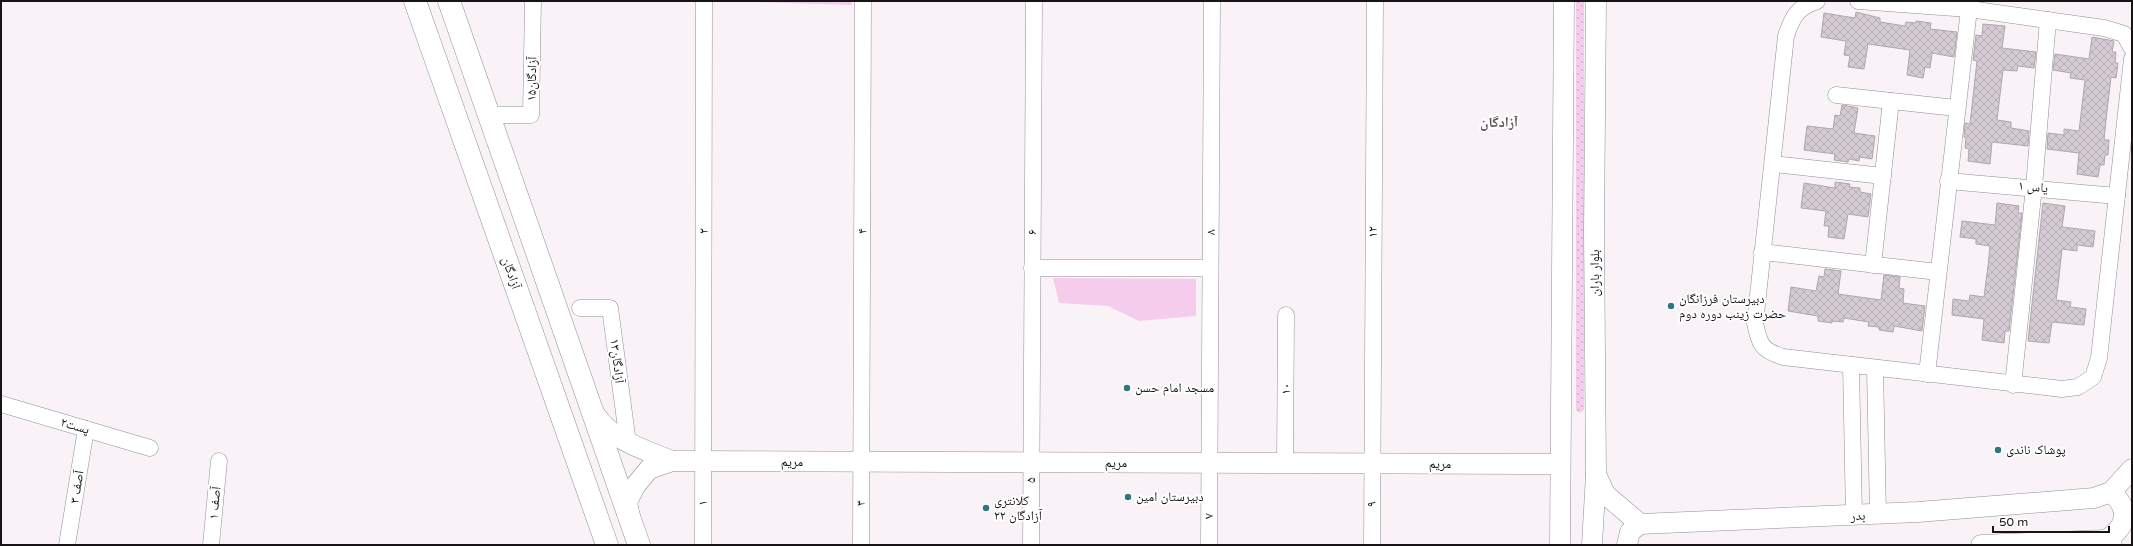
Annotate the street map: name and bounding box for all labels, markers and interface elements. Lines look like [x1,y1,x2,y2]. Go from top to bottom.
street label: آزادگان۱۵ [524,56,540,101]
district label: آزادگان [1480,114,1518,131]
street label: یاس ۱ [2017,178,2049,196]
street label: ۱۲ [1365,226,1381,238]
street label: ۲ [696,228,712,234]
street label: ۴ [855,228,871,234]
street label: ۶ [1024,229,1040,235]
street label: ۸ [1203,229,1219,235]
street label: بلوار باران [1587,250,1603,296]
street label: آزادگان [498,255,524,292]
place label: دبیرستان فرزانگان حضرت زینب دوره دوم [1679,291,1786,322]
marker: دبیرستان فرزانگان حضرت زینب دوره دوم [1666,301,1676,311]
street label: آزادگان۱۳ [606,338,628,385]
place label: مسجد امام حسن [1135,380,1214,396]
marker: مسجد امام حسن [1122,383,1132,393]
street label: ۱۰ [1278,383,1294,395]
street label: پست۲ [59,414,92,438]
place label: پوشاک ناندی [2006,442,2066,458]
marker: پوشاک ناندی [1993,445,2003,455]
street label: مریم [781,454,803,470]
street label: مریم [1105,455,1127,471]
street label: مریم [1429,456,1451,472]
street label: ۳ آصف [67,469,88,505]
street label: ۵ [1023,477,1039,483]
street label: ۱ آصف [206,485,224,520]
place label: دبیرستان امین [1136,489,1204,505]
marker: دبیرستان امین [1123,492,1133,502]
place label: کلانتری ۲۲ آزادگان [994,493,1043,524]
street label: ۱ [695,500,711,506]
street label: ۳ [853,500,869,506]
street label: ۹ [1364,501,1380,507]
marker: کلانتری ۲۲ آزادگان [981,503,991,513]
street label: بدر [1849,508,1866,524]
scale bar [1993,508,2109,534]
street label: ۷ [1201,513,1217,519]
text: 50 m [1999,515,2028,529]

